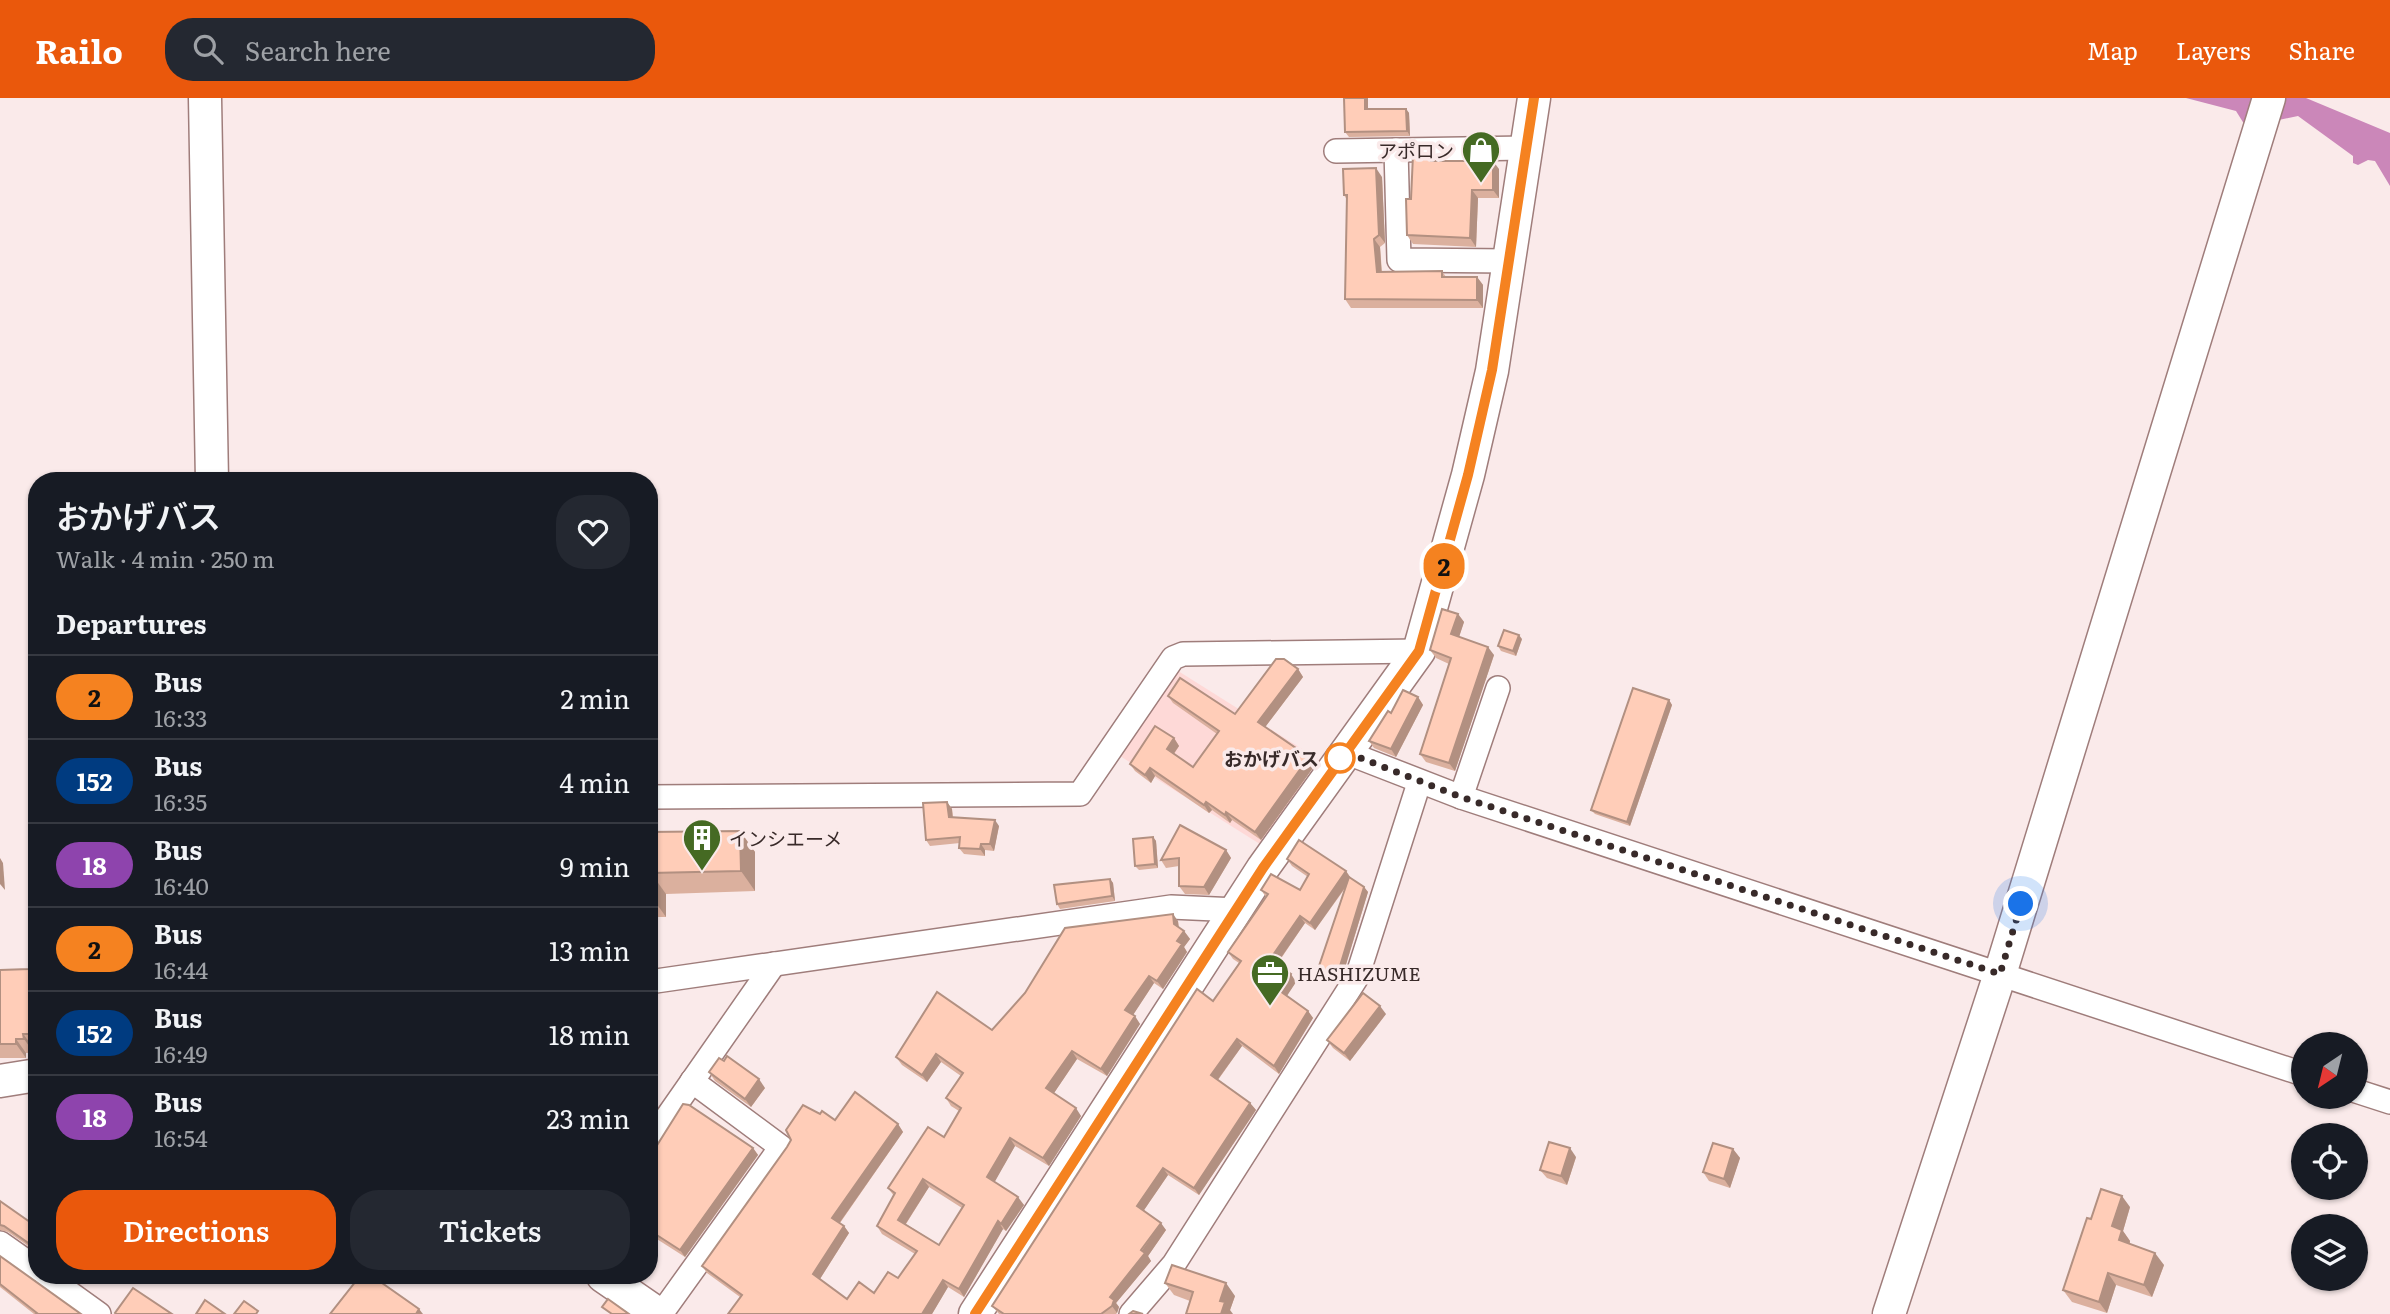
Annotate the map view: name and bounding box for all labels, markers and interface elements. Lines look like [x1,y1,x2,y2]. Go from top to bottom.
search box [165,18,655,81]
text: Railo [35,25,123,74]
icon: search [189,30,227,68]
text: Search here [245,30,391,69]
text: Map [2087,32,2138,67]
text: Layers [2176,32,2250,67]
text: Share [2288,32,2355,67]
shop icon: アポロン [1460,129,1502,184]
place label: アポロン [1378,136,1454,164]
text: おかげバス [56,490,221,539]
button: heart [556,495,630,569]
text: Walk · 4 min · 250 m [56,541,275,575]
line badge: 2 [1421,543,1467,589]
text: 2 [1438,548,1450,583]
text: Departures [56,603,207,642]
text: Bus [154,661,202,700]
text: 2 min [561,678,630,717]
text: 2 [88,679,101,714]
text: 16:33 [154,700,207,734]
marker: おかげバス [1325,743,1355,773]
place label: おかげバス [1224,744,1319,772]
text: Bus [154,745,202,784]
text: 4 min [559,762,630,801]
text: 152 [77,763,112,798]
text: 16:35 [154,784,207,818]
building icon: インシエーメ [681,817,723,872]
place label: インシエーメ [729,824,842,852]
text: Bus [154,829,202,868]
text: 9 min [560,846,630,885]
text: 18 [82,847,107,882]
text: 16:40 [154,868,209,902]
your location [2003,886,2038,921]
text: Bus [154,913,202,952]
text: 13 min [549,930,630,969]
text: 2 [88,931,101,966]
text: 16:44 [154,952,208,986]
office icon: HASHIZUME [1249,952,1291,1007]
place label: HASHIZUME [1297,959,1421,987]
text: Bus [154,997,202,1036]
text: 18 min [549,1014,630,1053]
text: 152 [77,1015,112,1050]
north arrow [2291,1032,2368,1110]
map controls [2291,1032,2368,1291]
text: 16:49 [154,1036,208,1070]
text: Bus [154,1081,202,1120]
text: 23 min [546,1098,630,1137]
text: 18 [82,1099,107,1134]
text: 16:54 [154,1120,208,1154]
button: locate [2291,1123,2368,1200]
button: Directions [56,1190,336,1270]
button: Tickets [350,1190,630,1270]
button: layers [2291,1214,2368,1291]

